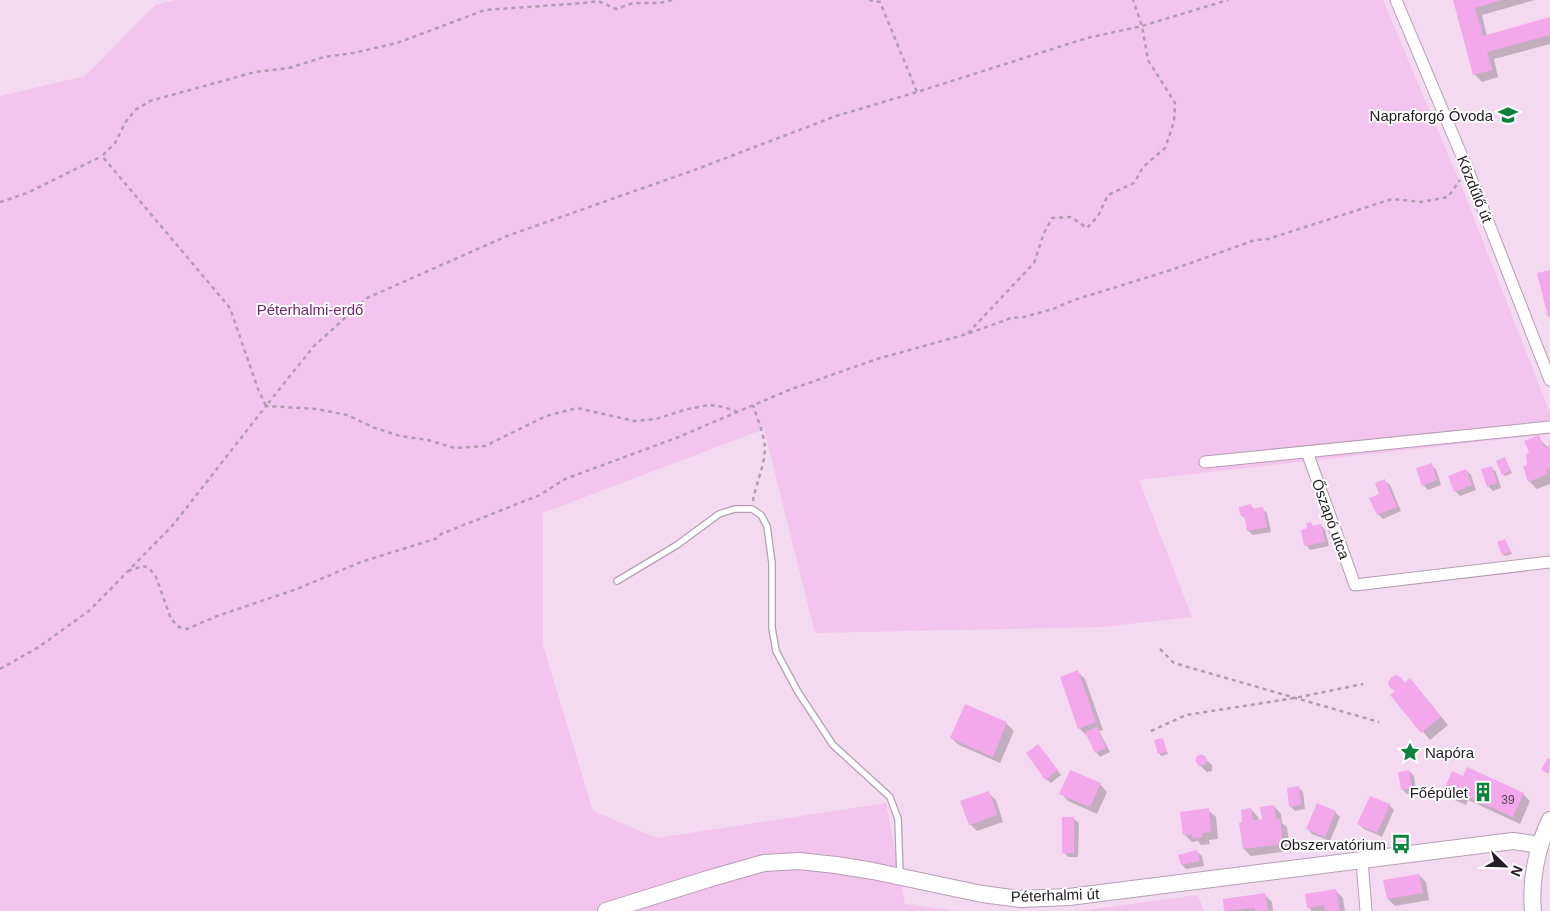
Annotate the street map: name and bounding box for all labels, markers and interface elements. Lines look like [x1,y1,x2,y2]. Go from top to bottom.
school or university icon: Napraforgó Óvoda [1497,104,1519,126]
place label: Napraforgó Óvoda [1370,107,1494,124]
street label: Közdűlő út [1454,153,1496,226]
park label: Péterhalmi-erdő [257,301,363,318]
street label: Őszapó utca [1309,477,1354,562]
place icon: Napóra [1399,741,1421,763]
place label: Napóra [1425,744,1475,761]
building icon: Főépület [1472,781,1494,803]
place label: Főépület [1410,784,1469,801]
house number: 39 [1501,793,1515,807]
bus stop icon: Obszervatórium [1390,833,1412,855]
place label: Obszervatórium [1280,836,1386,853]
north arrow [1480,841,1530,891]
text: N [1508,863,1526,879]
street label: Péterhalmi út [1011,885,1100,905]

